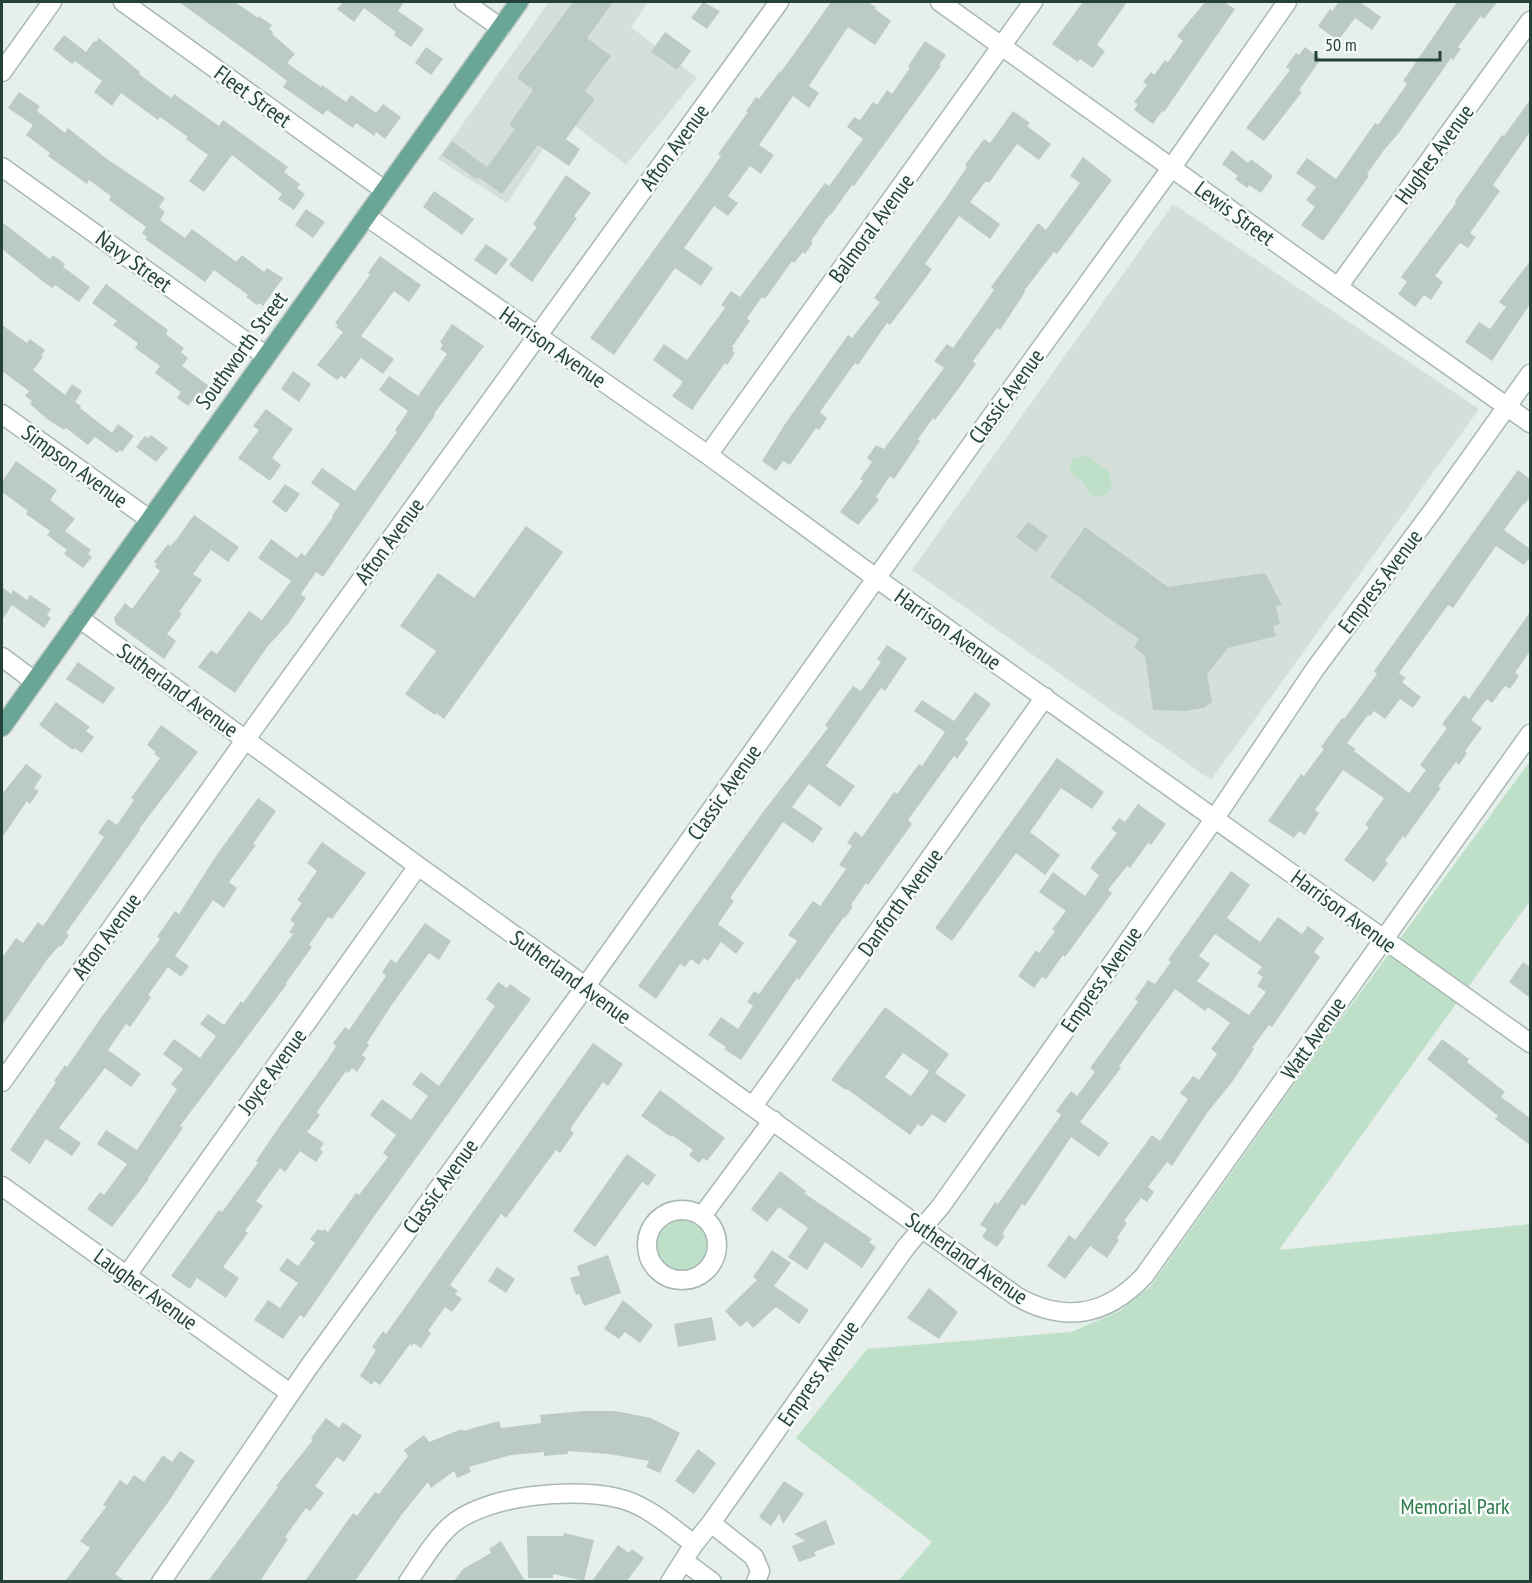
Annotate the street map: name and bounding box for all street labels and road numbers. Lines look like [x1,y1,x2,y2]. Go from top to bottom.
street label: Fleet Street [209,59,297,133]
street label: Afton Avenue [633,98,715,196]
street label: Hughes Avenue [1388,99,1480,209]
street label: Balmoral Avenue [822,168,920,288]
street label: Lewis Street [1189,174,1281,252]
street label: Navy Street [90,224,178,298]
street label: Southworth Street [189,286,293,414]
street label: Harrison Avenue [494,300,612,394]
street label: Classic Avenue [962,343,1050,449]
street label: Simpson Avenue [16,418,134,514]
street label: Afton Avenue [348,492,430,590]
street label: Empress Avenue [1332,523,1428,639]
street label: Harrison Avenue [889,582,1007,676]
street label: Sutherland Avenue [112,637,244,743]
street label: Classic Avenue [681,739,767,845]
street label: Danforth Avenue [851,842,949,962]
street label: Harrison Avenue [1286,863,1402,959]
street label: Afton Avenue [65,887,147,985]
street label: Empress Avenue [1054,921,1148,1037]
street label: Sutherland Avenue [505,924,637,1030]
street label: Watt Avenue [1274,991,1352,1085]
street label: Joyce Avenue [231,1023,312,1120]
street label: Classic Avenue [396,1133,484,1239]
street label: Sutherland Avenue [901,1206,1033,1310]
street label: Laugher Avenue [89,1242,203,1336]
street label: Empress Avenue [771,1315,865,1431]

